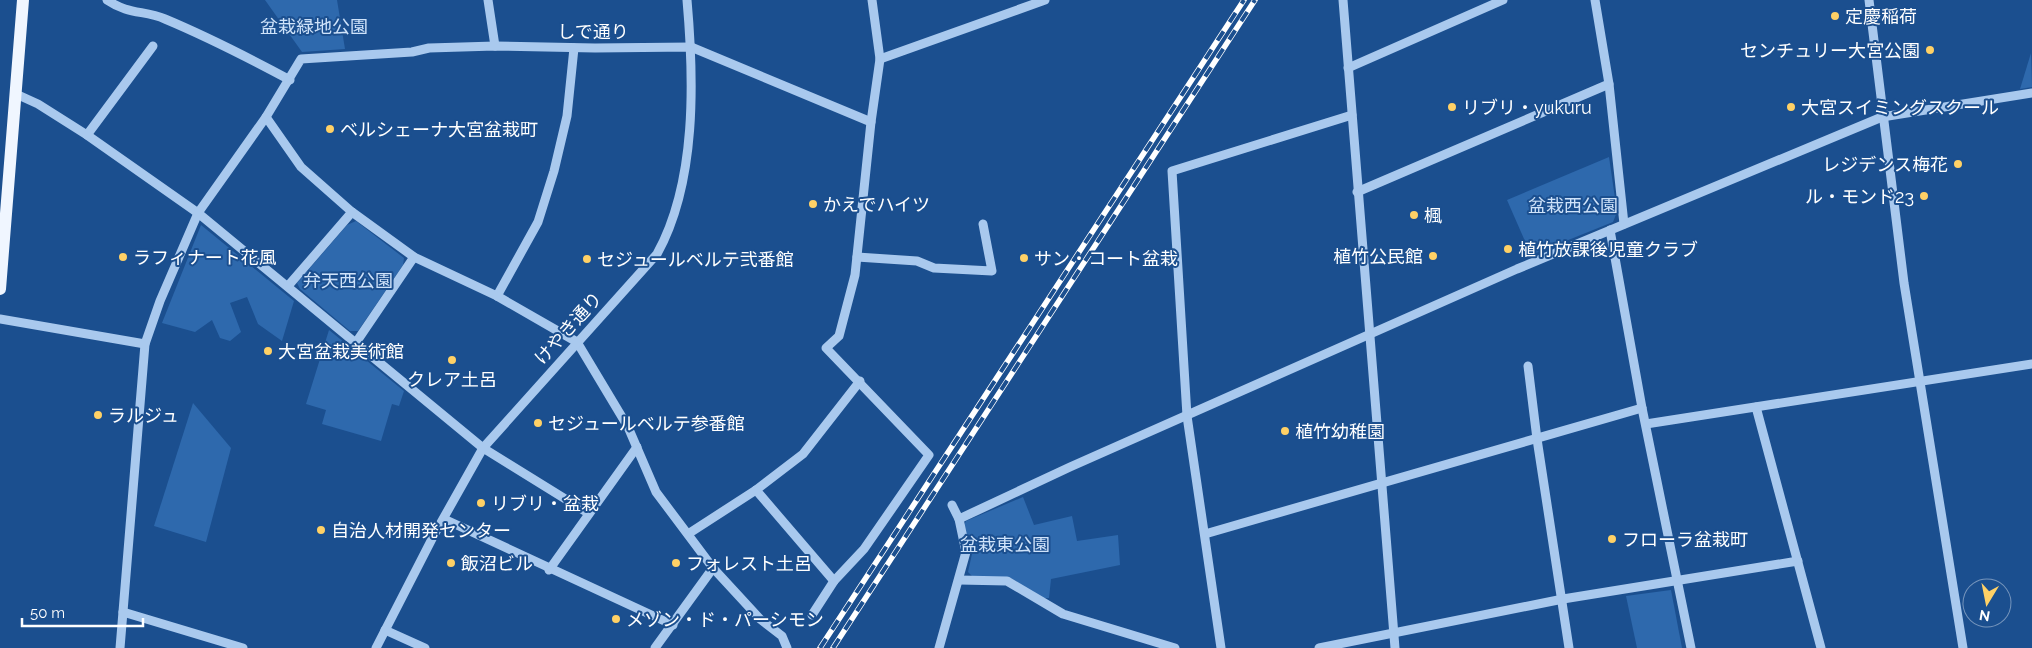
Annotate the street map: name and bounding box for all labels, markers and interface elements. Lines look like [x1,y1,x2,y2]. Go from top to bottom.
place label: 定慶稲荷 [1845,6,1917,27]
marker: 定慶稲荷 [1829,10,1841,22]
park label: 盆栽緑地公園 [260,16,368,37]
street label: しで通り [557,21,629,42]
place label: センチュリー大宮公園 [1740,40,1920,61]
marker: センチュリー大宮公園 [1924,44,1936,56]
place label: リブリ・yukuru [1462,97,1592,118]
place label: 大宮スイミングスクール [1801,97,1999,118]
marker: リブリ・yukuru [1446,101,1458,113]
marker: 大宮スイミングスクール [1785,101,1797,113]
place label: ベルシェーナ大宮盆栽町 [340,119,538,140]
marker: ベルシェーナ大宮盆栽町 [324,123,336,135]
place label: レジデンス梅花 [1822,154,1948,175]
marker: レジデンス梅花 [1952,158,1964,170]
place label: ル・モンド23 [1805,186,1914,207]
marker: ル・モンド23 [1918,190,1930,202]
place label: かえでハイツ [823,194,930,215]
park label: 盆栽西公園 [1528,195,1618,216]
marker: かえでハイツ [807,198,819,210]
place label: 楓 [1424,205,1442,226]
marker: 楓 [1408,209,1420,221]
place label: 植竹放課後児童クラブ [1518,239,1698,260]
marker: 植竹放課後児童クラブ [1502,243,1514,255]
place label: 植竹公民館 [1333,246,1423,267]
place label: ラフィナート花風 [133,247,277,268]
place label: サン・コート盆栽 [1034,248,1178,269]
place label: セジュールベルテ弐番館 [597,249,794,270]
marker: 植竹公民館 [1427,250,1439,262]
marker: ラフィナート花風 [117,251,129,263]
marker: サン・コート盆栽 [1018,252,1030,264]
marker: セジュールベルテ弐番館 [581,253,593,265]
park label: 弁天西公園 [303,270,393,291]
street label: けやき通り [530,288,606,368]
place label: 大宮盆栽美術館 [278,341,404,362]
marker: 大宮盆栽美術館 [262,345,274,357]
marker: クレア土呂 [446,354,458,366]
place label: クレア土呂 [407,369,497,390]
place label: ラルジュ [108,405,179,426]
marker: ラルジュ [92,409,104,421]
place label: セジュールベルテ参番館 [548,413,745,434]
marker: セジュールベルテ参番館 [532,417,544,429]
place label: 植竹幼稚園 [1295,421,1385,442]
marker: 植竹幼稚園 [1279,425,1291,437]
place label: リブリ・盆栽 [491,493,599,514]
marker: リブリ・盆栽 [475,497,487,509]
place label: 自治人材開発センター [331,520,511,541]
marker: 自治人材開発センター [315,524,327,536]
place label: フローラ盆栽町 [1622,529,1748,550]
marker: フローラ盆栽町 [1606,533,1618,545]
park label: 盆栽東公園 [960,534,1050,555]
place label: 飯沼ビル [461,553,533,574]
place label: フォレスト土呂 [686,553,812,574]
marker: 飯沼ビル [445,557,457,569]
marker: フォレスト土呂 [670,557,682,569]
north arrow [1962,578,2012,628]
scale bar [22,596,144,628]
text: 50 m [30,604,65,622]
text: N [1978,607,1991,625]
place label: メゾン・ド・パーシモン [626,609,824,630]
marker: メゾン・ド・パーシモン [610,613,622,625]

